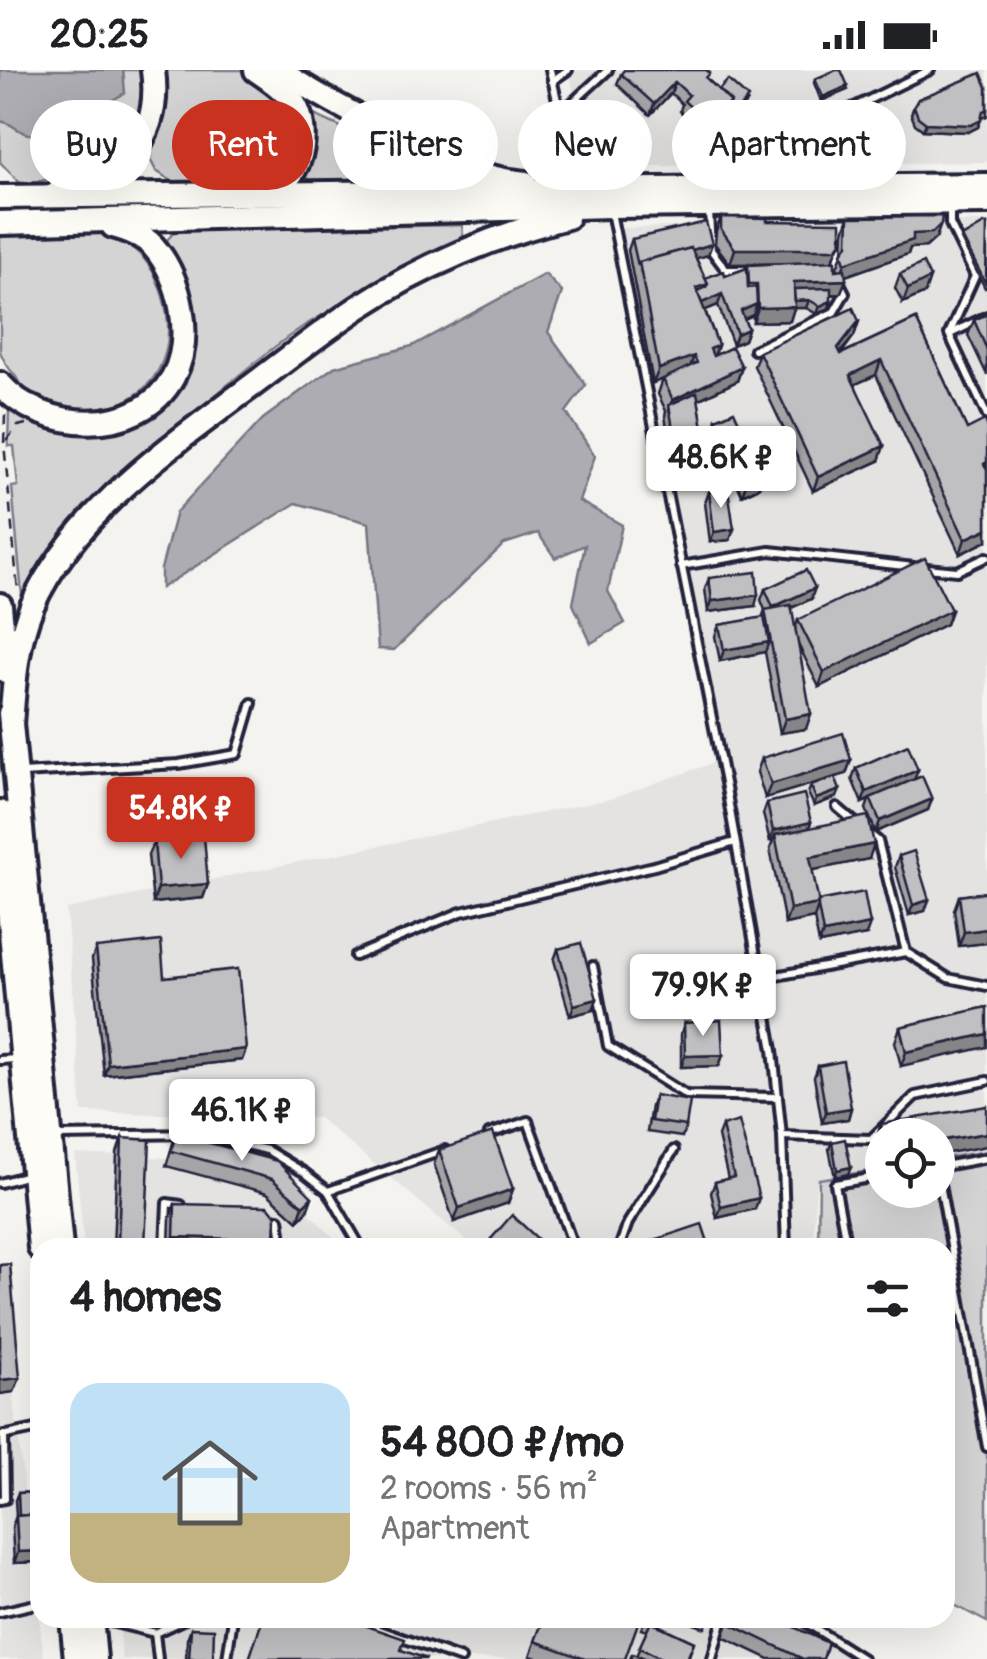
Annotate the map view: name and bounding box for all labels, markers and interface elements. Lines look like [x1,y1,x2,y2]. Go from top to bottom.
text: 20:25 [50,11,149,59]
chip: Buy [30,100,152,190]
chip: Rent [172,100,313,190]
chip: Filters [333,100,498,190]
chip: New [518,100,652,190]
chip: Apartment [672,100,906,190]
pin: 48.6K ₽ [629,426,813,511]
text: 48.6K ₽ [668,438,774,478]
pin: 54.8K ₽ [89,777,273,862]
text: 54.8K ₽ [129,789,233,829]
pin: 79.9K ₽ [611,954,795,1039]
text: 79.9K ₽ [652,966,754,1006]
pin: 46.1K ₽ [150,1079,334,1164]
text: 46.1K ₽ [191,1091,293,1131]
map controls [865,1118,955,1208]
button: locate [865,1118,955,1208]
icon: filters [860,1271,915,1326]
text: 4 homes [70,1272,221,1324]
text: 54 800 ₽/mo [380,1417,624,1469]
icon: home [150,1423,270,1543]
text: 2 rooms · 56 m² [380,1469,598,1509]
text: Apartment [380,1509,529,1549]

